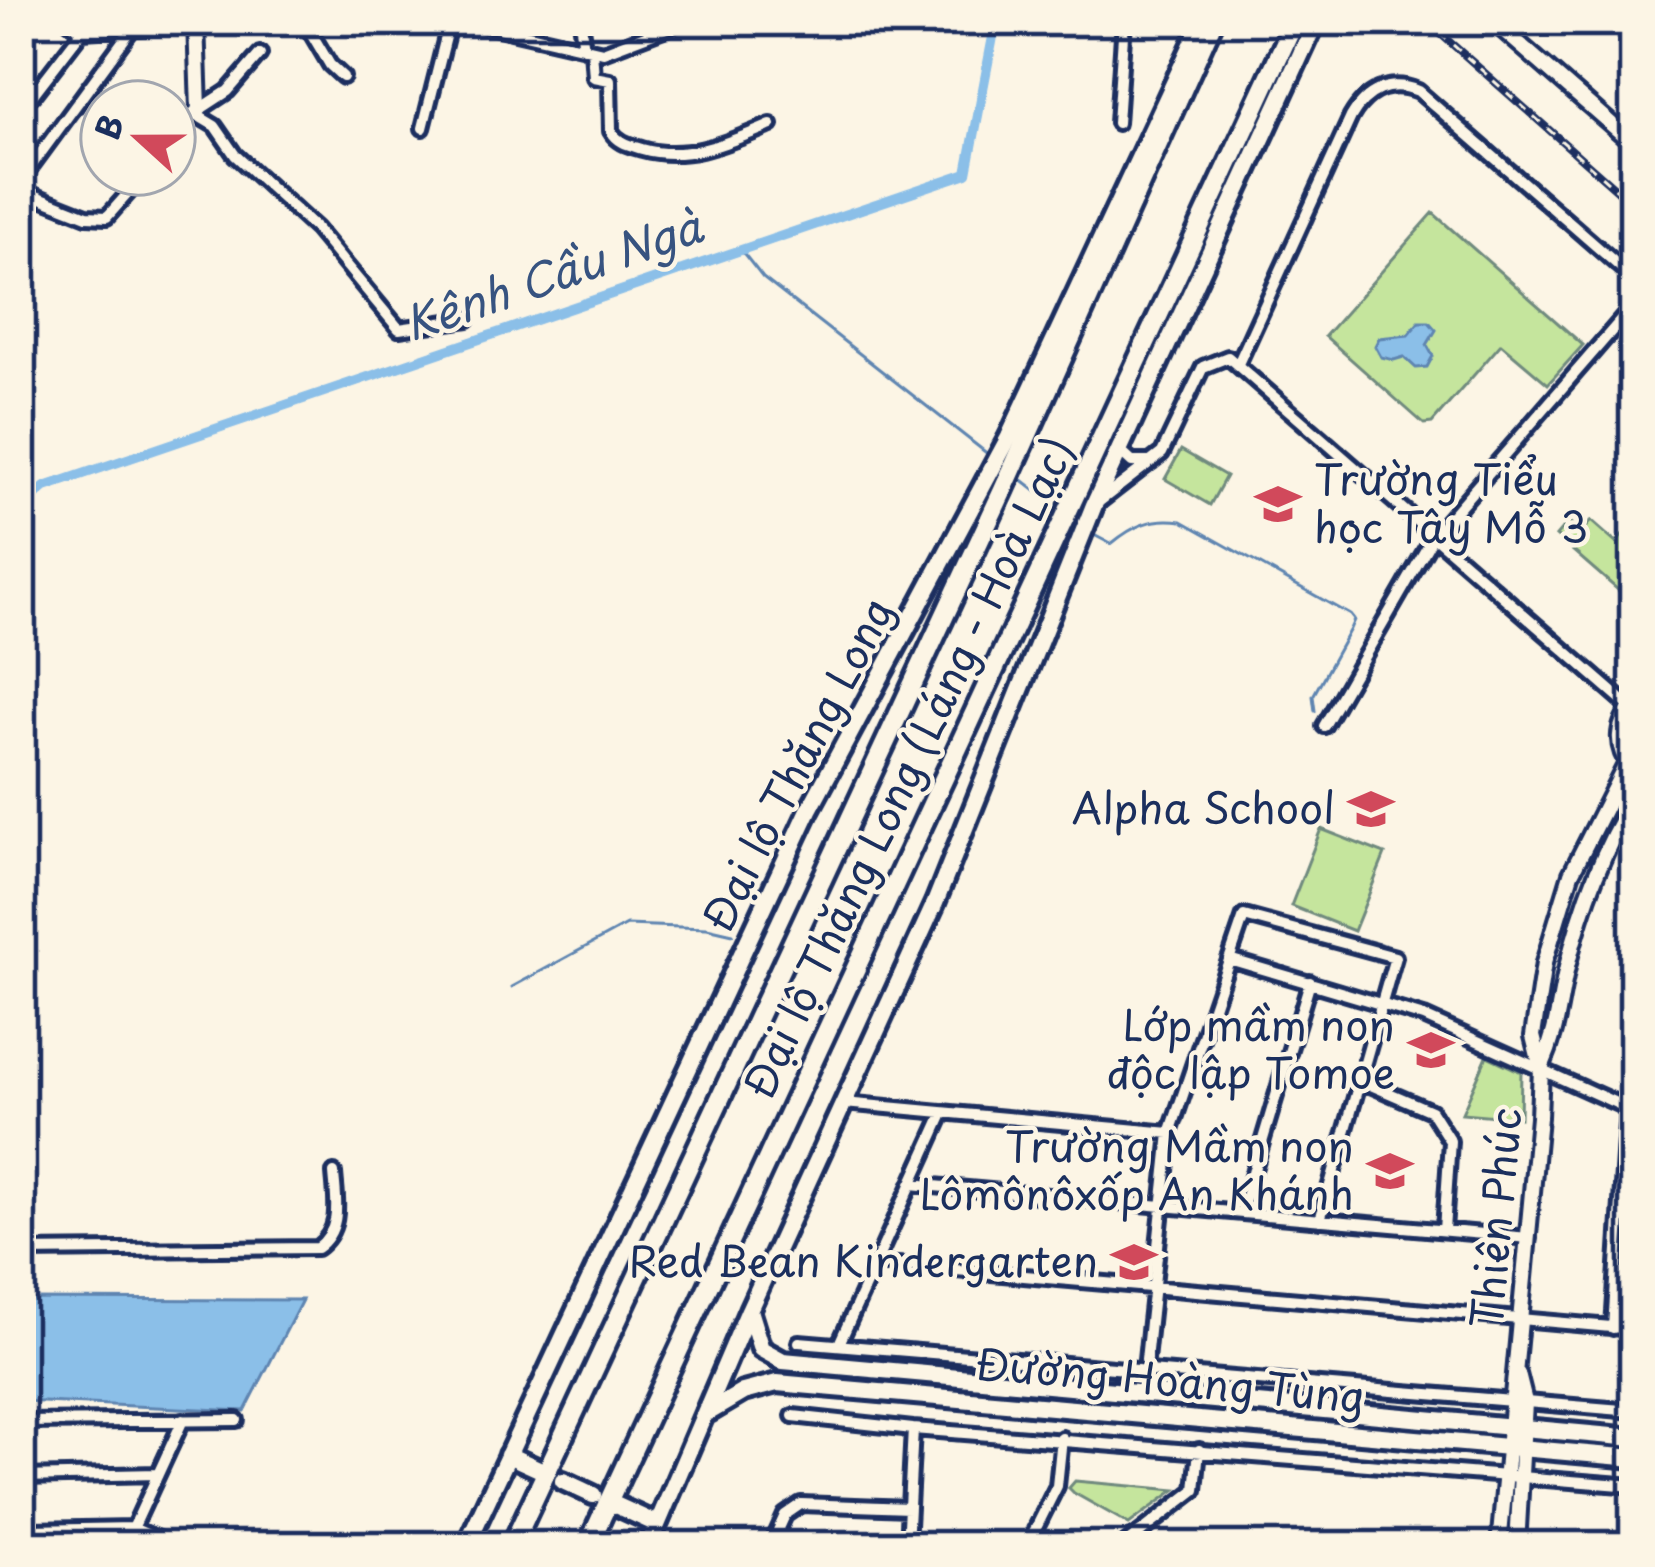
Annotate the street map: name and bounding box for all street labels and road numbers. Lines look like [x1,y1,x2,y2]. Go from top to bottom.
street label: Đại lộ Thăng Long (Láng - Hoà Lạc) [726,426,1088,1108]
street label: Đại lộ Thăng Long [685,586,907,941]
street label: Thiên Phúc [1453,1105,1536,1331]
street label: Đường Hoàng Tùng [973,1330,1367,1427]

